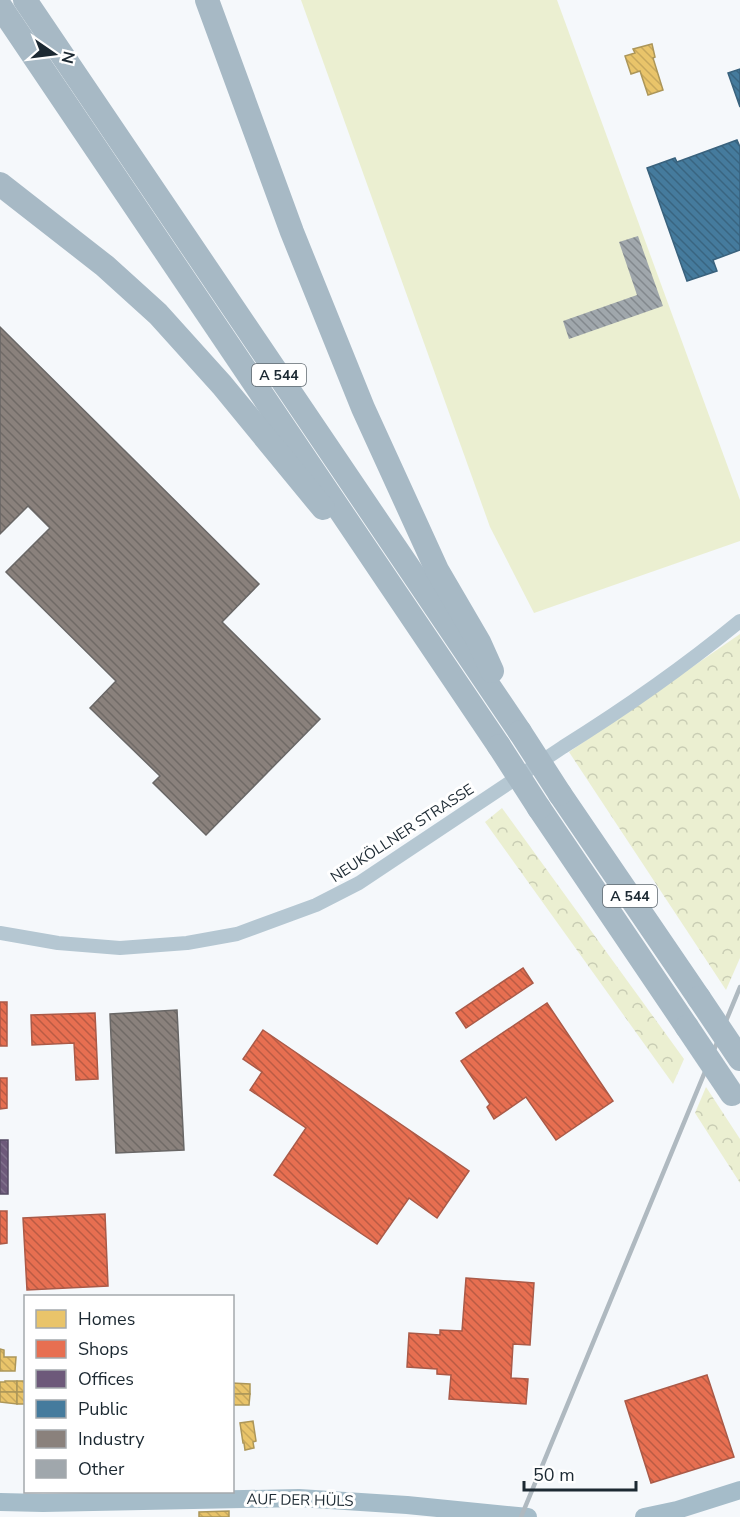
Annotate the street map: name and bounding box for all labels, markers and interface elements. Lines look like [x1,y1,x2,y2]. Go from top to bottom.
north arrow [24,24,84,84]
text: N [55,49,80,66]
road number: A 544 [252,364,306,386]
street label: NEUKÖLLNER STRASSE [326,779,478,887]
road number: A 544 [603,885,657,907]
legend [24,1295,234,1493]
text: Homes [78,1307,135,1331]
text: Shops [78,1337,128,1361]
text: Offices [78,1367,134,1391]
text: Public [78,1397,128,1421]
text: Industry [78,1427,145,1451]
scale bar [524,1454,636,1492]
text: Other [78,1457,125,1481]
text: 50 m [533,1463,575,1487]
street label: AUF DER HÜLS [246,1489,354,1511]

